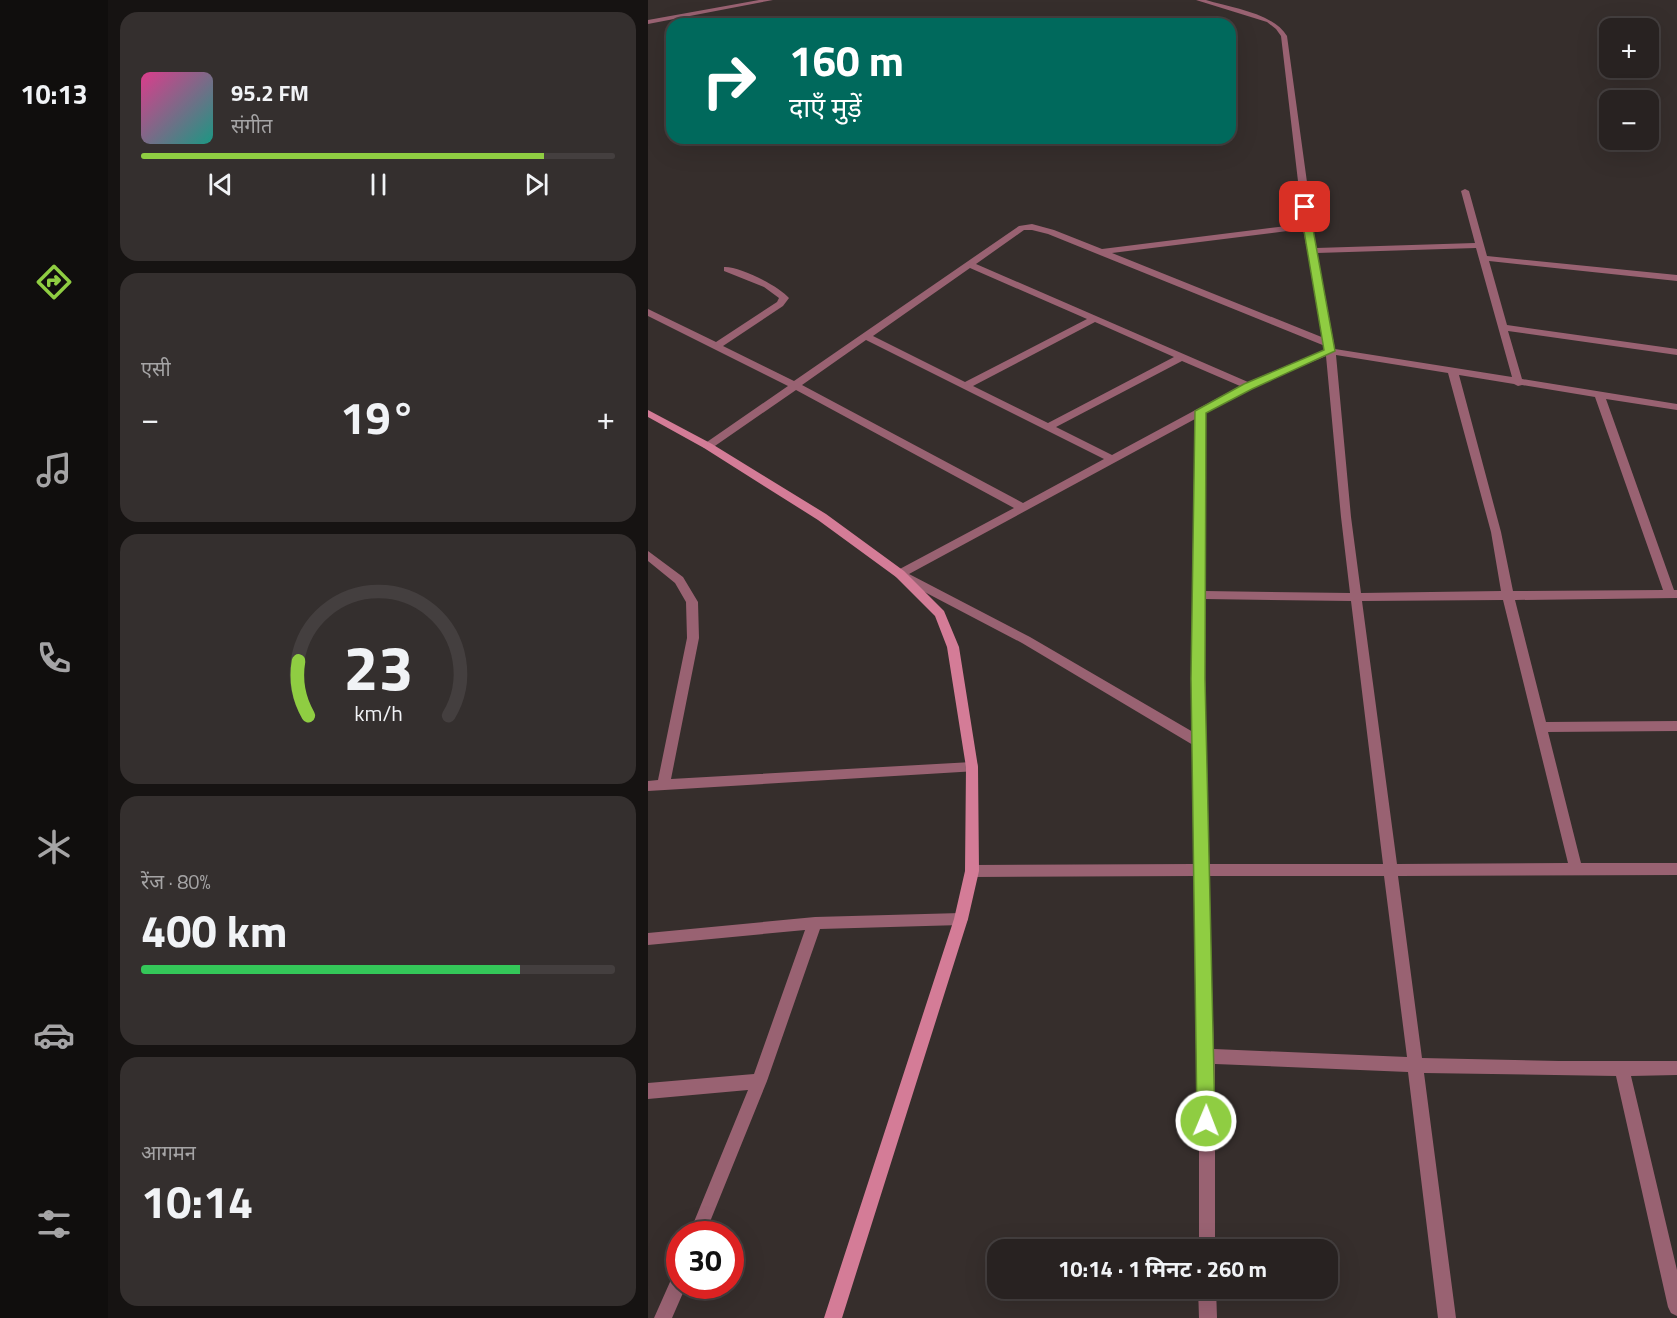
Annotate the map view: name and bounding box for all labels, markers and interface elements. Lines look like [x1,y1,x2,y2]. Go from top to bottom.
map controls [1599,18,1659,150]
button: + [1599,18,1659,78]
text: 160 m [789,28,904,92]
icon: right [690,42,768,120]
text: 10:13 [20,73,88,114]
text: 95.2 FM [231,76,309,110]
text: दाएँ मुड़ें [789,86,862,127]
button: − [1599,90,1659,150]
text: संगीत [231,110,272,141]
icon: previous [204,168,237,201]
icon: pause [362,168,395,201]
icon: next [520,168,553,201]
pin [1279,181,1330,232]
icon: arrive [1288,190,1321,223]
icon: directions [33,261,75,303]
text: एसी [141,353,171,384]
text: 19° [340,383,416,451]
text: − [141,393,159,443]
text: + [597,393,615,443]
icon: music [33,449,75,491]
text: 23 [343,619,413,714]
icon: phone [33,637,75,679]
text: km/h [354,697,402,729]
icon: climate [33,826,75,868]
text: रेंज · 80% [141,866,211,897]
text: 400 km [141,896,287,964]
icon: car [33,1014,75,1056]
position arrow [1174,1089,1238,1153]
text: आगमन [141,1137,196,1168]
text: 10:14 [141,1167,253,1235]
icon: filters [33,1203,75,1245]
speed limit sign: 30 [666,1221,744,1299]
text: 10:14 · 1 मिनट · 260 m [1058,1252,1267,1286]

